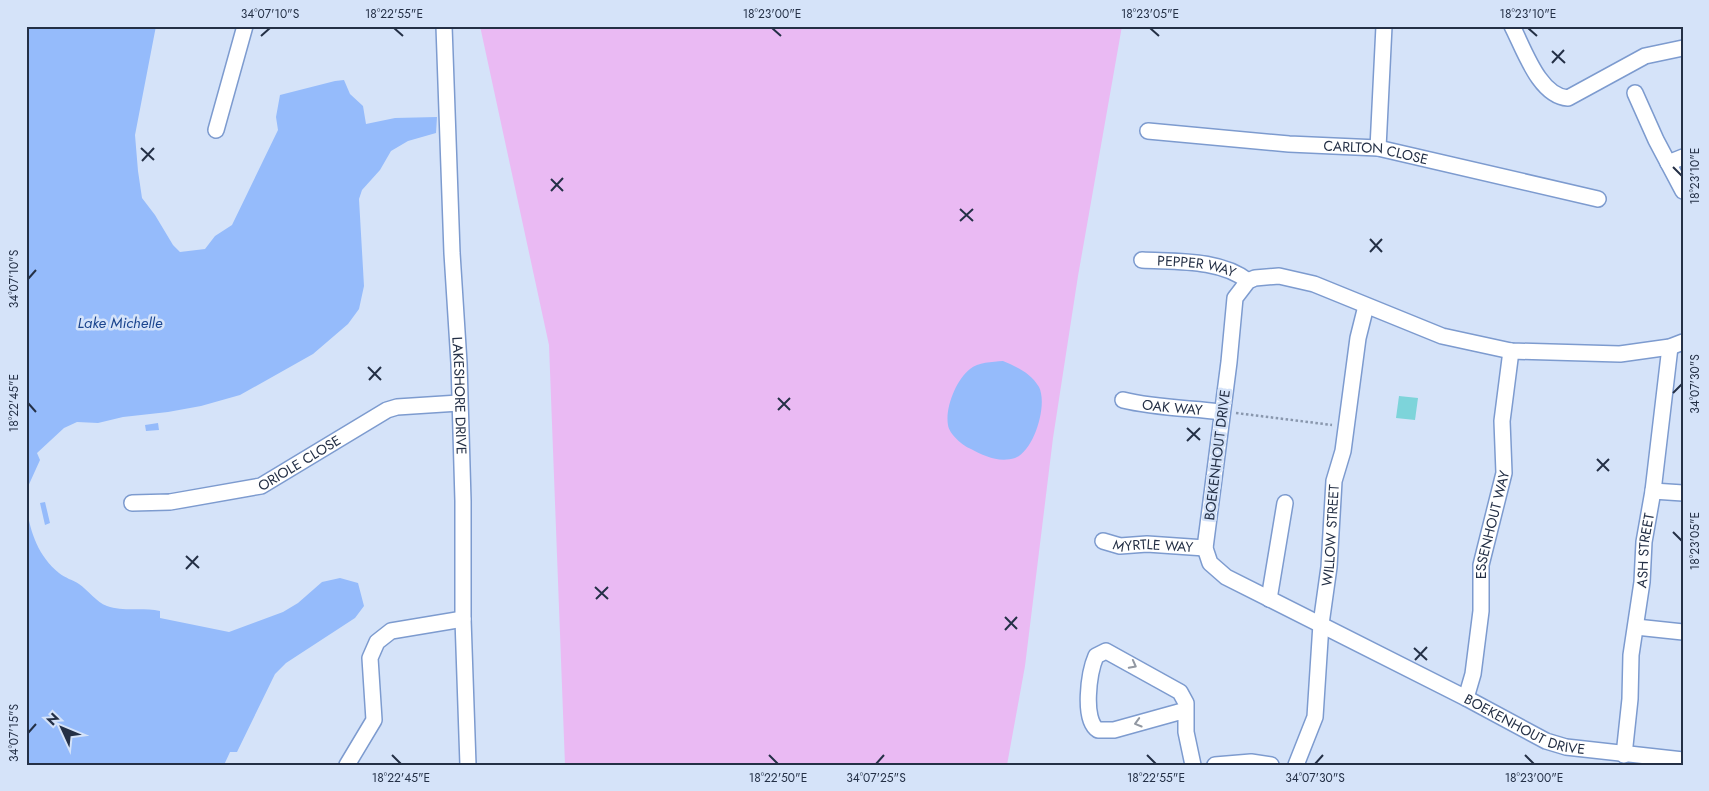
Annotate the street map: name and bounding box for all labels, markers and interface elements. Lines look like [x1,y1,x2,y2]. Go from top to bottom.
text: 34°07'10"S [241,5,300,23]
text: 18°22'55"E [365,5,423,23]
text: 18°23'00"E [743,5,801,23]
text: 18°23'05"E [1121,5,1179,23]
text: 18°23'10"E [1500,5,1556,23]
street label: CARLTON CLOSE [1323,136,1430,169]
text: 18°23'10"E [1686,148,1704,204]
text: 34°07'10"S [5,249,23,308]
street label: PEPPER WAY [1157,251,1239,282]
water label: Lake Michelle [78,312,163,334]
street label: LAKESHORE DRIVE [447,336,472,455]
text: 34°07'30"S [1686,354,1704,414]
text: 18°22'45"E [5,374,23,432]
street label: BOEKENHOUT DRIVE [1199,389,1235,521]
street label: OAK WAY [1141,394,1204,420]
street label: ORIOLE CLOSE [254,430,344,496]
street label: ESSENHOUT WAY [1471,468,1514,579]
street label: WILLOW STREET [1316,483,1344,588]
street label: ASH STREET [1631,511,1659,589]
text: 18°23'05"E [1686,512,1704,570]
street label: MYRTLE WAY [1111,534,1194,557]
one-way arrow [1128,659,1137,669]
street label: BOEKENHOUT DRIVE [1461,689,1586,759]
text: 34°07'15"S [5,704,23,762]
north arrow [38,704,88,754]
text: N [42,708,64,730]
one-way arrow [1134,717,1143,728]
text: 18°22'45"E [372,769,430,787]
text: 18°22'50"E [749,769,807,787]
text: 34°07'25"S [846,769,906,787]
text: 18°22'55"E [1127,769,1185,787]
text: 34°07'30"S [1285,769,1345,787]
text: 18°23'00"E [1505,769,1563,787]

